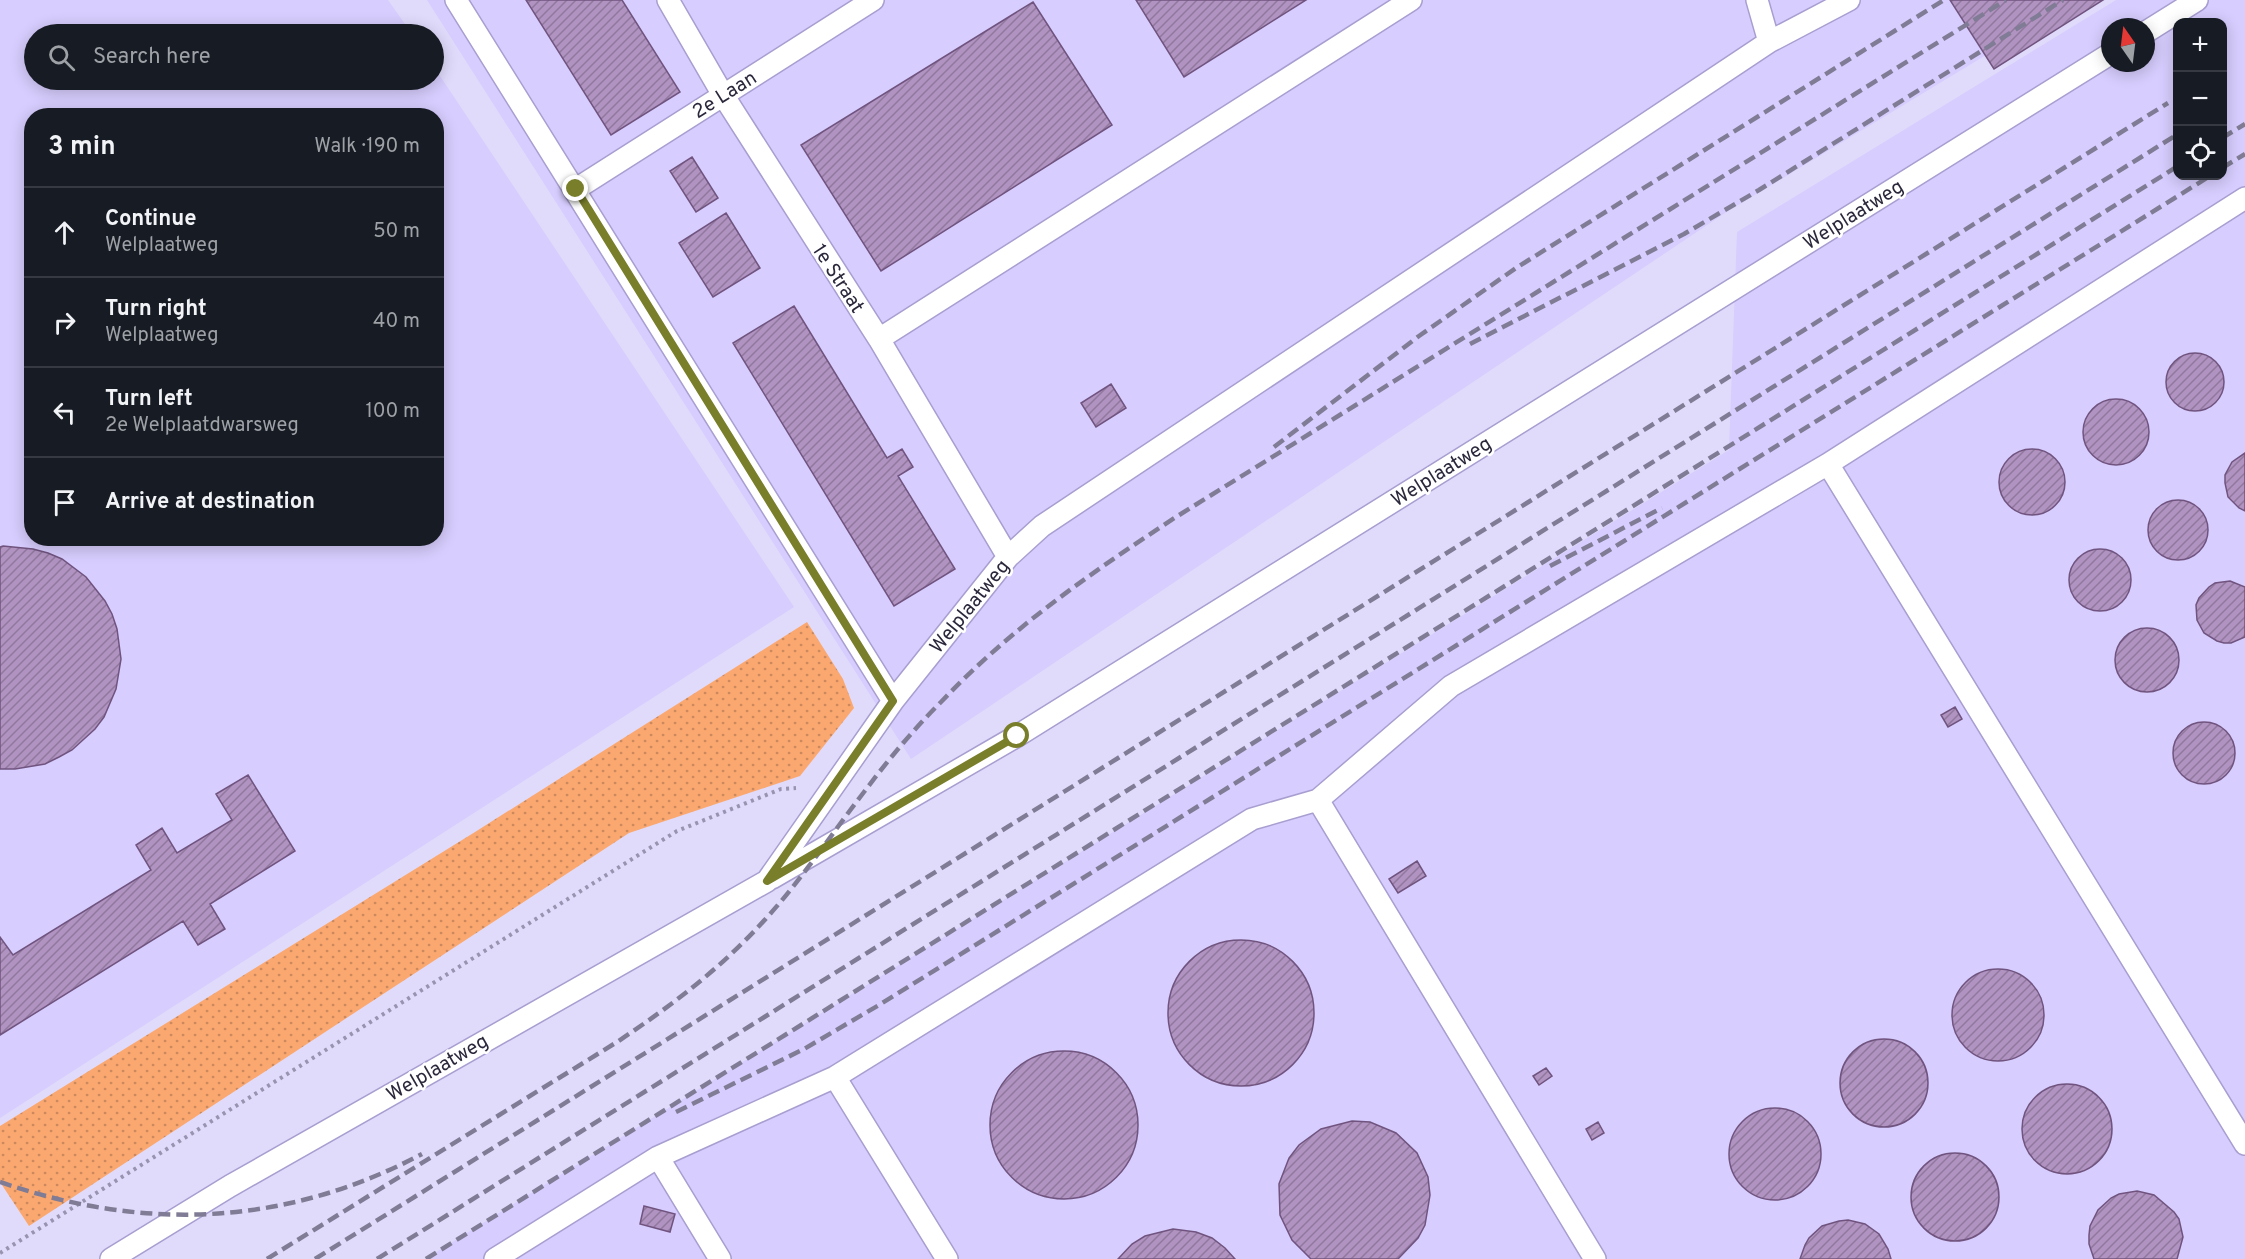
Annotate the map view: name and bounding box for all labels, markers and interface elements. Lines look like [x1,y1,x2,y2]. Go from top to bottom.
north arrow [2101,18,2155,72]
map controls [2173,18,2227,180]
button: + [2173,18,2227,72]
search box [24,24,444,90]
icon: search [45,41,78,74]
text: Search here [93,44,211,71]
street label: 2e Laan [688,66,762,126]
button: − [2173,72,2227,126]
button: locate [2173,126,2227,180]
text: 3 min [48,131,116,164]
text: Walk · 190 m [314,134,420,160]
route end [562,175,588,201]
street label: Welplaatweg [1799,175,1909,257]
text: Continue [105,206,196,233]
icon: ahead [48,216,81,249]
text: 50 m [373,219,420,245]
text: Welplaatweg [105,233,218,259]
street label: 1e Straat [805,240,869,319]
text: Turn right [105,296,207,323]
icon: right [48,306,81,339]
text: 40 m [373,309,420,335]
text: Welplaatweg [105,323,218,349]
text: Turn left [105,386,193,413]
icon: left [48,396,81,429]
text: 100 m [365,399,420,425]
text: 2e Welplaatdwarsweg [105,413,299,439]
street label: Welplaatweg [1387,432,1497,514]
icon: arrive [48,486,81,519]
text: Arrive at destination [105,489,315,516]
street label: Welplaatweg [925,555,1016,660]
route start [1003,722,1029,748]
street label: Welplaatweg [382,1029,494,1108]

